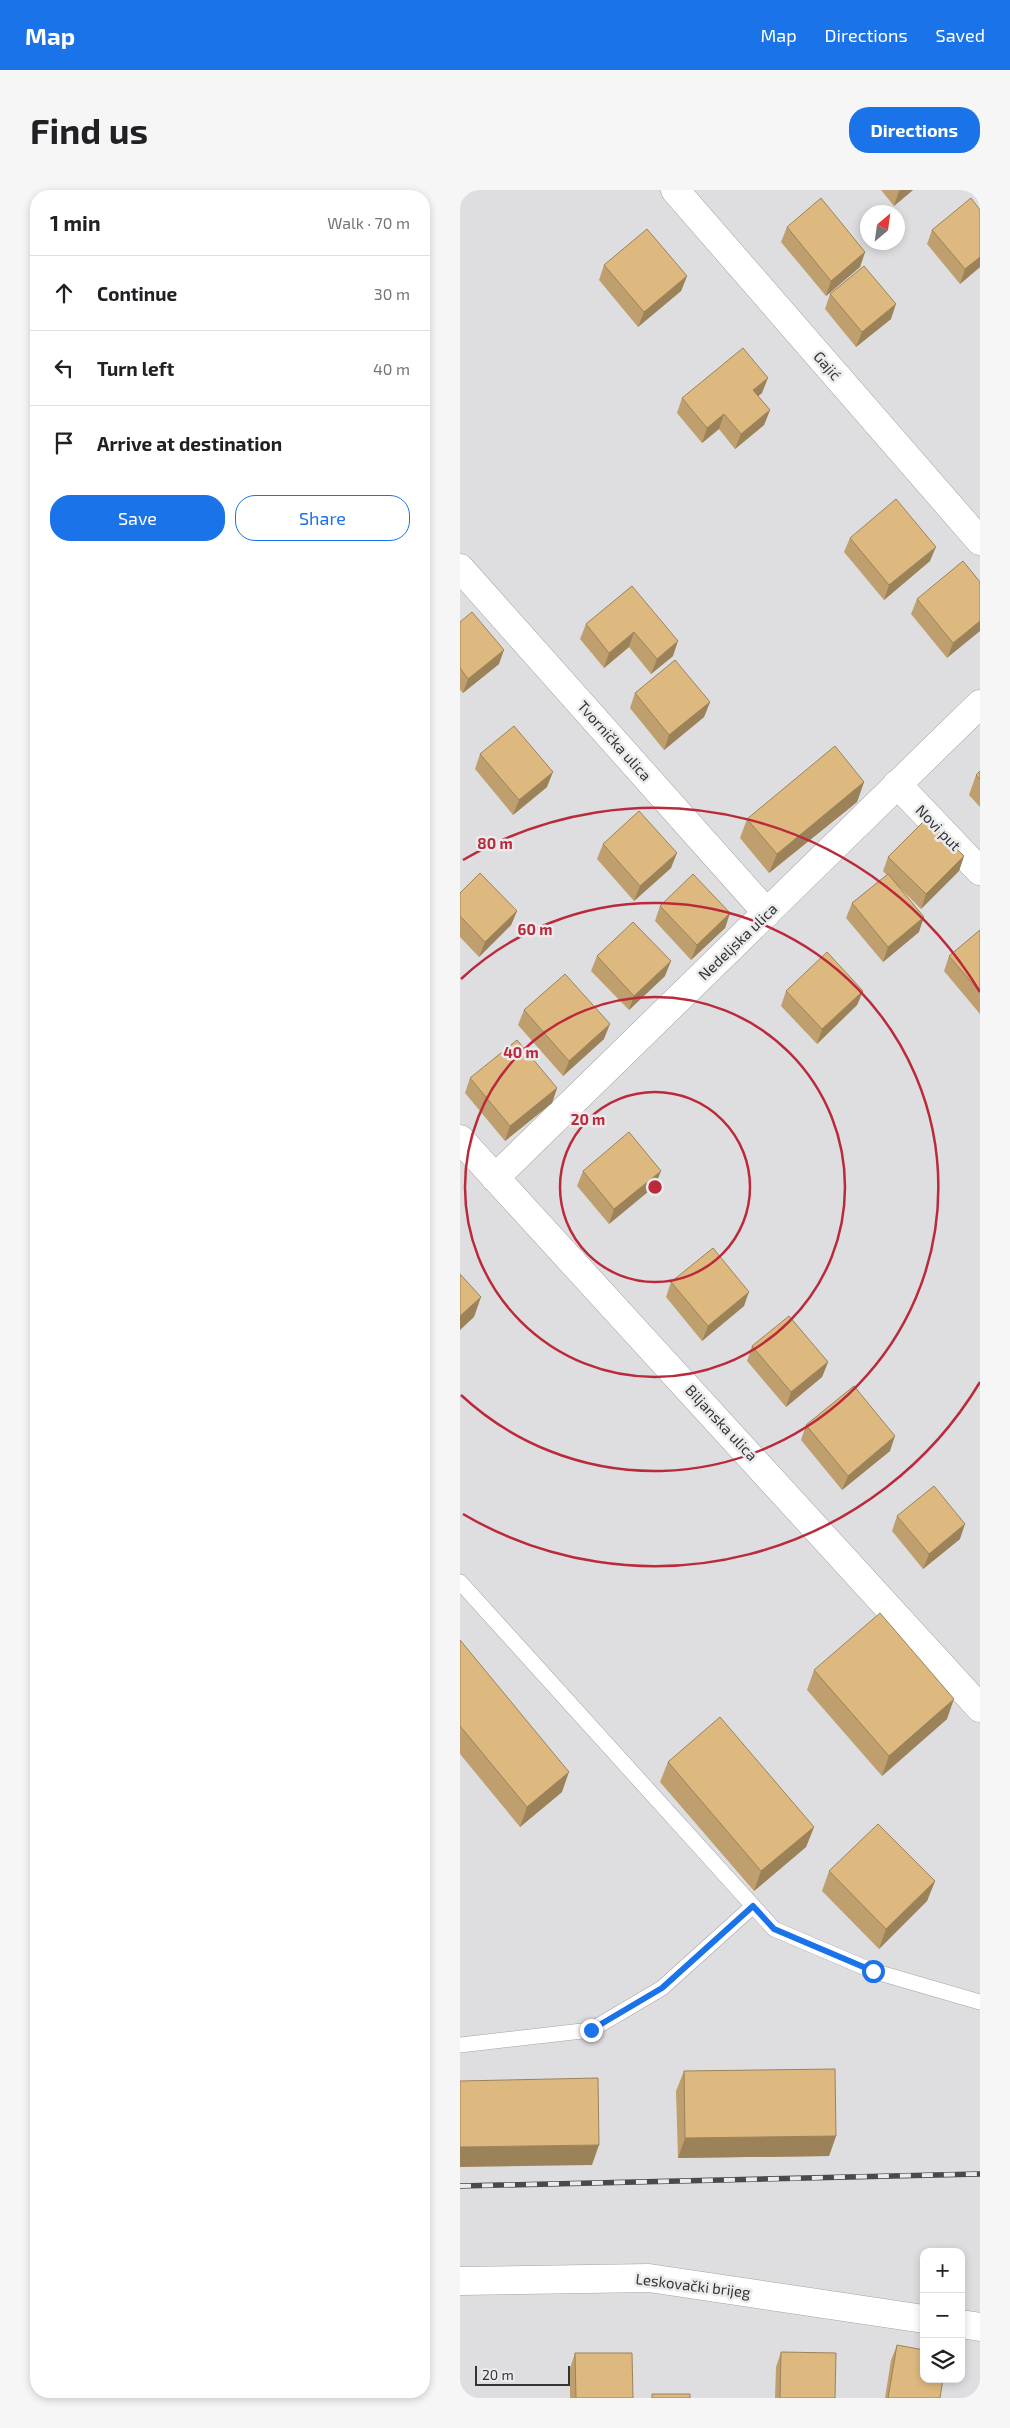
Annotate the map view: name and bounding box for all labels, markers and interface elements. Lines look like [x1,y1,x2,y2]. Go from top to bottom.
text: Map [25,21,75,50]
text: Map [760,24,797,46]
text: Directions [825,24,908,46]
text: Saved [936,24,985,46]
button: Directions [849,107,980,153]
text: Find us [30,109,148,151]
north arrow [860,205,905,250]
text: 1 min [50,210,101,235]
text: Walk · 70 m [327,213,410,232]
icon: ahead [50,279,78,307]
text: Continue [97,282,177,305]
text: 30 m [374,284,410,303]
street label: Gajić [810,347,845,384]
icon: left [50,354,78,382]
text: Turn left [97,357,174,380]
text: 40 m [373,359,410,378]
icon: arrive [50,429,78,457]
text: Arrive at destination [97,432,282,455]
button: Save [50,495,225,541]
button: Share [235,495,410,541]
street label: Tvornička ulica [574,697,655,784]
street label: Novi put [912,801,965,854]
text: 80 m [477,834,513,852]
street label: Nedeljska ulica [694,899,781,984]
text: 60 m [518,920,552,938]
text: 40 m [503,1043,539,1061]
text: 20 m [571,1110,605,1128]
centre of rings [646,1178,664,1196]
street label: Biljanska ulica [681,1381,761,1465]
route start [862,1960,885,1983]
route end [580,2019,603,2042]
map controls [920,2248,965,2383]
button: + [920,2248,965,2293]
street label: Leskovački brijeg [634,2269,752,2302]
button: − [920,2293,965,2338]
button: layers [920,2338,965,2383]
scale bar [475,2363,570,2386]
text: 20 m [482,2366,514,2383]

